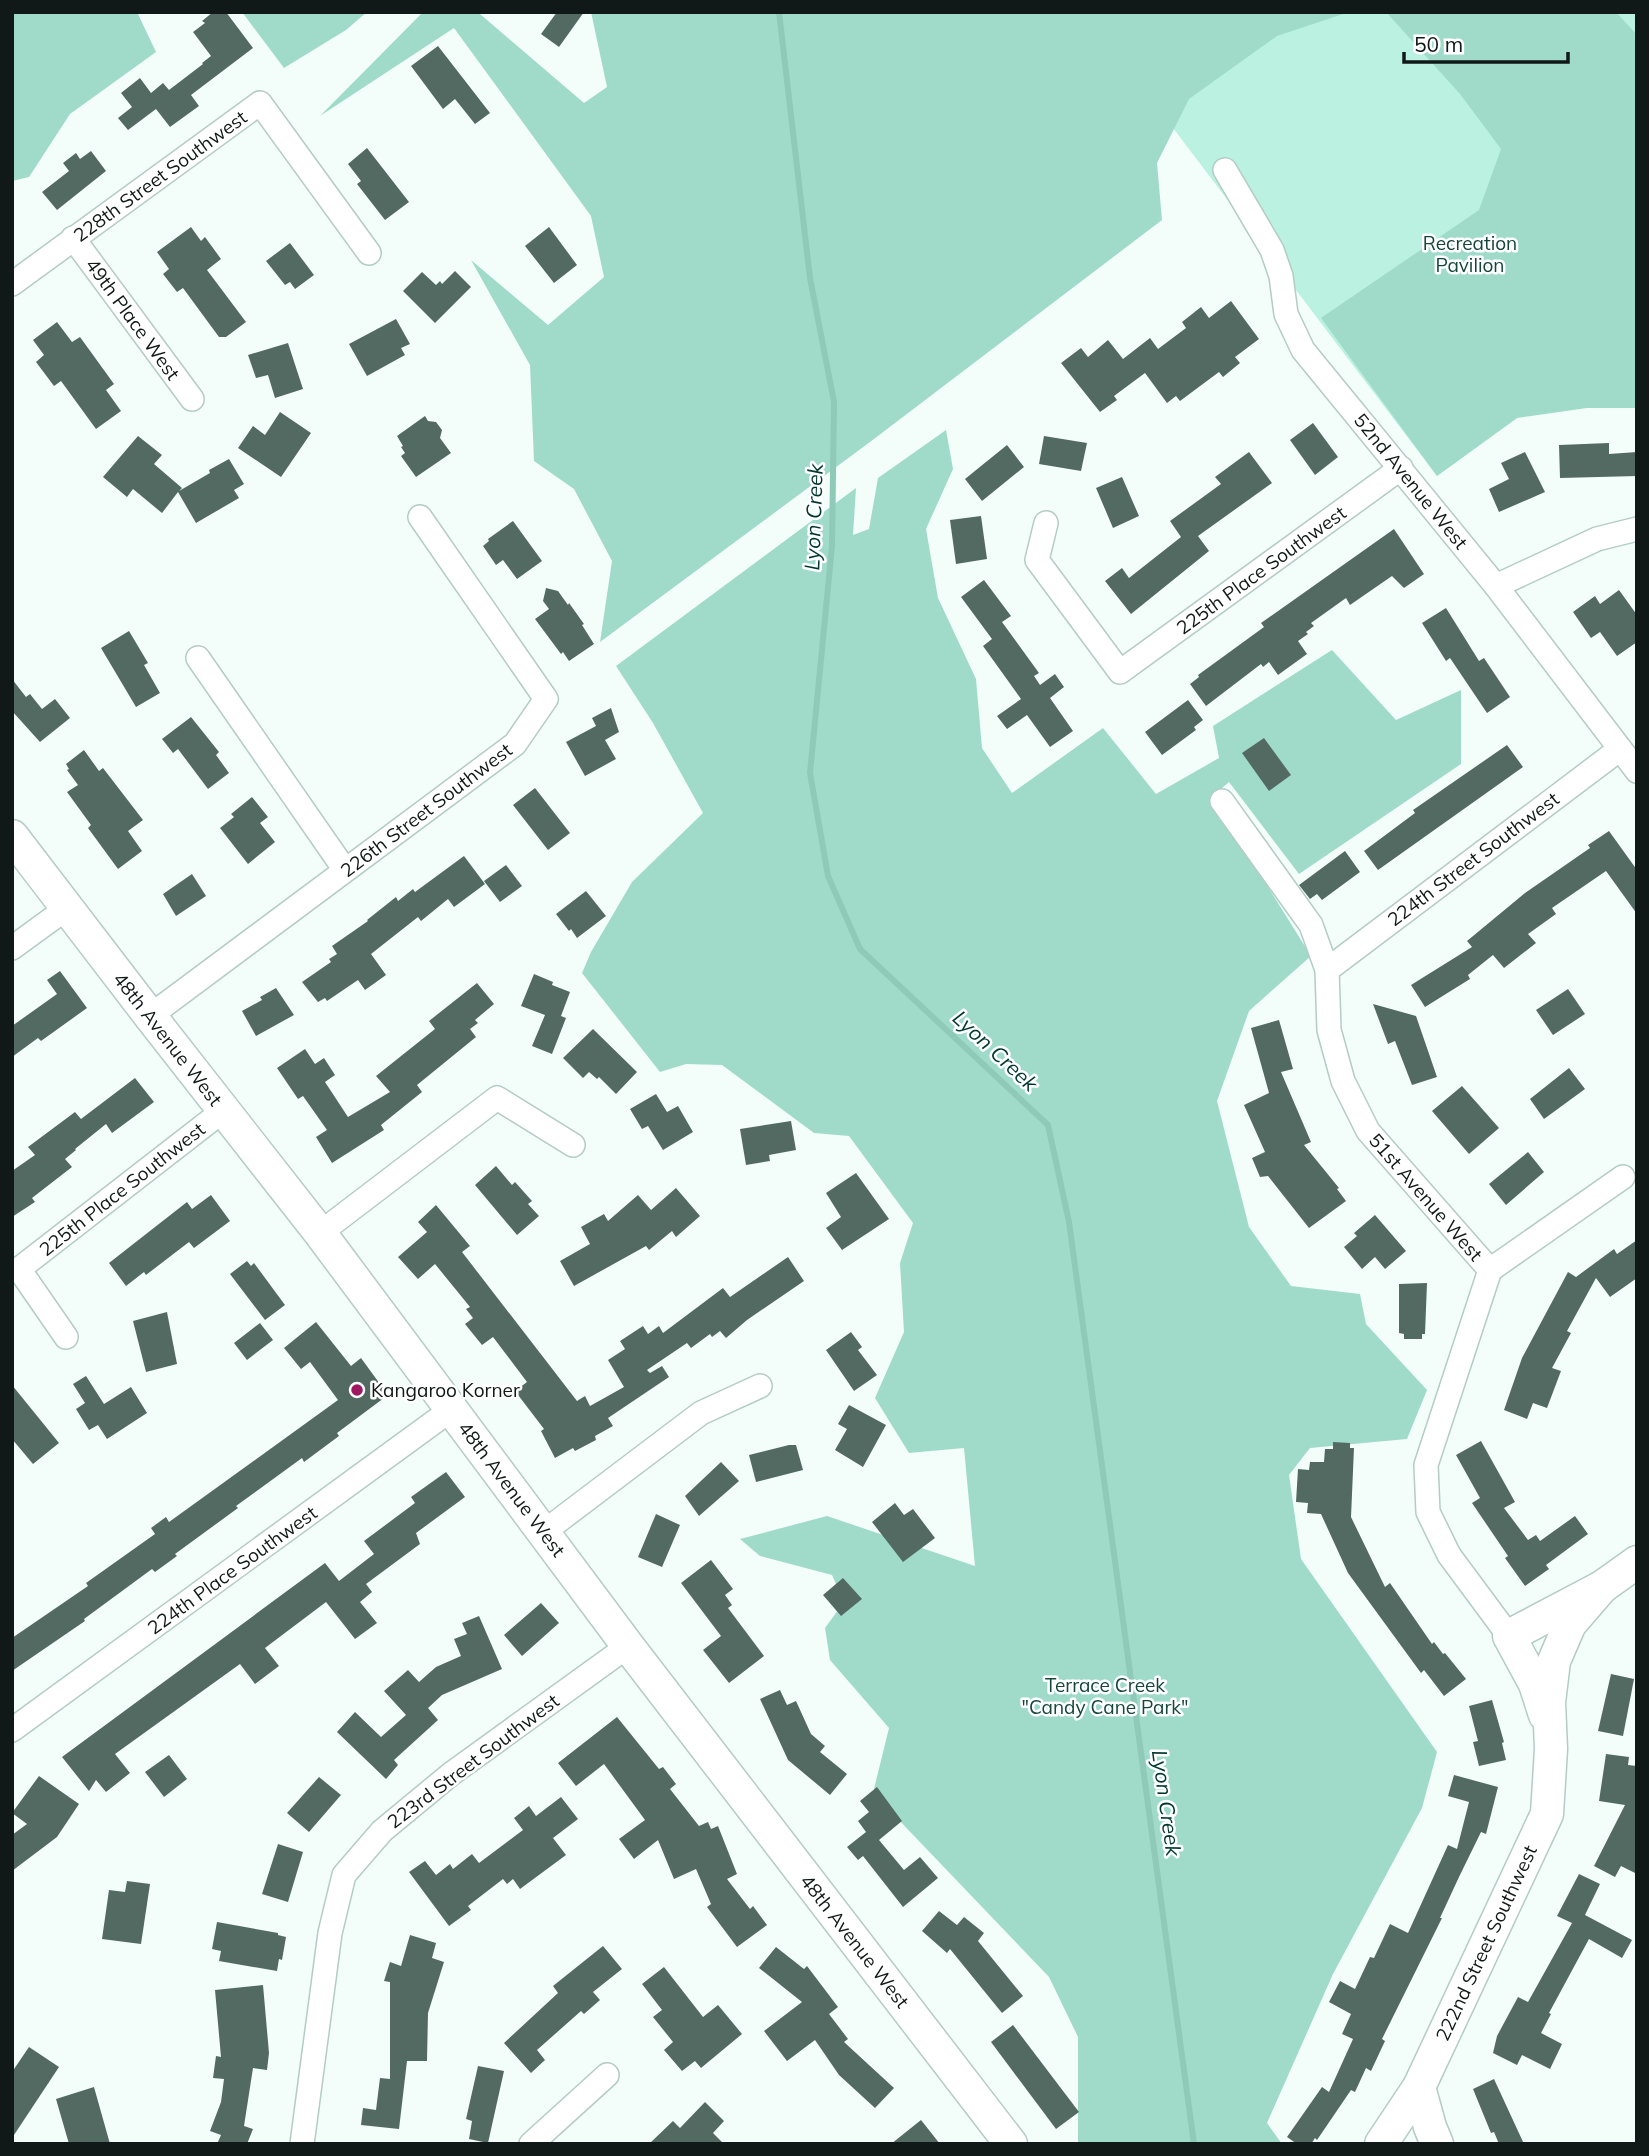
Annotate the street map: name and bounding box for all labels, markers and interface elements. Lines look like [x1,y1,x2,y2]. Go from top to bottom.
scale bar [1404,21,1568,65]
text: 50 m [1414,31,1463,57]
street label: 228th Street Southwest [69,105,252,247]
park label: Recreation Pavilion [1423,231,1517,277]
street label: 49th Place West [81,253,185,385]
street label: 52nd Avenue West [1349,408,1473,554]
water label: Lyon Creek [798,462,828,571]
street label: 225th Place Southwest [1172,500,1351,640]
street label: 226th Street Southwest [336,737,517,882]
street label: 224th Street Southwest [1383,786,1564,931]
street label: 48th Avenue West [108,967,228,1111]
water label: Lyon Creek [948,1004,1044,1097]
street label: 225th Place Southwest [34,1117,210,1261]
street label: 51st Avenue West [1364,1128,1488,1266]
place label: Kangaroo Korner [371,1378,520,1402]
marker: Kangaroo Korner [349,1382,365,1398]
street label: 48th Avenue West [453,1417,571,1562]
street label: 224th Place Southwest [143,1500,322,1640]
park label: Terrace Creek "Candy Cane Park" [1021,1673,1189,1719]
street label: 223rd Street Southwest [382,1688,564,1833]
water label: Lyon Creek [1147,1748,1187,1859]
street label: 222nd Street Southwest [1430,1841,1542,2045]
street label: 48th Avenue West [795,1869,915,2013]

